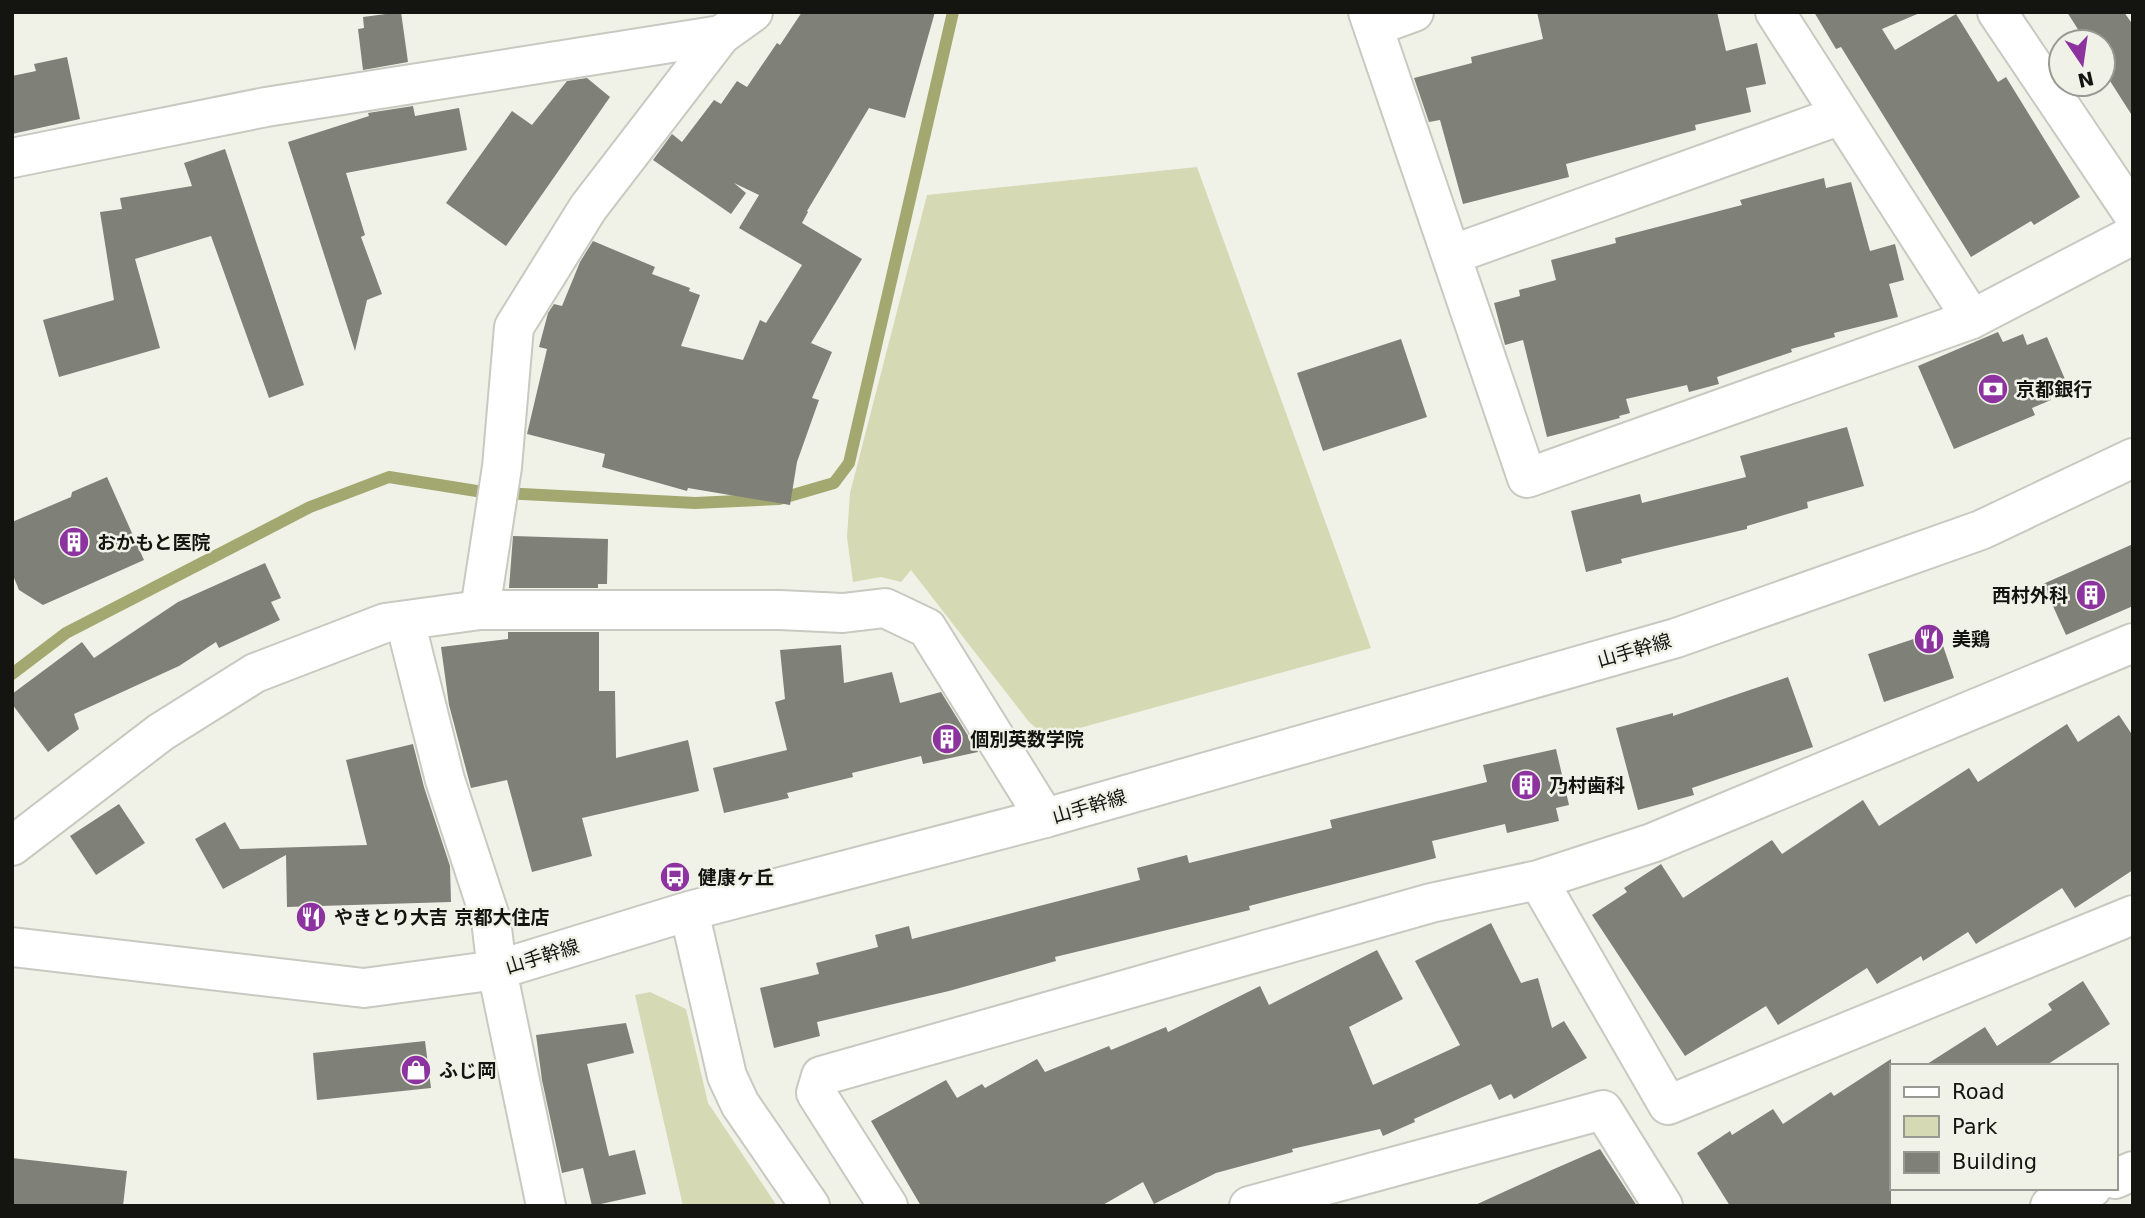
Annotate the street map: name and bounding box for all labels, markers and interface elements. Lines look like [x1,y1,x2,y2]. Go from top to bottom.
north arrow [2047,28,2117,98]
text: N [2076,67,2096,92]
bank icon: 京都銀行 [1976,372,2010,406]
place label: 京都銀行 [2016,378,2092,400]
building icon: おかもと医院 [57,525,91,559]
place label: おかもと医院 [97,531,211,553]
building icon: 西村外科 [2074,578,2108,612]
place label: 西村外科 [1992,584,2068,606]
restaurant icon: 美鶏 [1912,622,1946,656]
place label: 美鶏 [1952,628,1990,650]
street label: 山手幹線 [1594,629,1674,671]
building icon: 個別英数学院 [930,722,964,756]
place label: 個別英数学院 [970,728,1084,750]
building icon: 乃村歯科 [1509,768,1543,802]
place label: 乃村歯科 [1549,774,1625,796]
street label: 山手幹線 [1049,785,1129,827]
bus stop icon: 健康ヶ丘 [658,860,692,894]
place label: 健康ヶ丘 [697,866,774,888]
restaurant icon: やきとり大吉 京都大住店 [294,900,328,934]
place label: やきとり大吉 京都大住店 [334,906,550,928]
street label: 山手幹線 [502,934,582,978]
shop icon: ふじ岡 [399,1053,433,1087]
place label: ふじ岡 [439,1059,496,1081]
legend [1890,1064,2117,1190]
text: Road [1952,1080,2005,1104]
text: Park [1952,1115,1998,1139]
text: Building [1952,1150,2037,1174]

